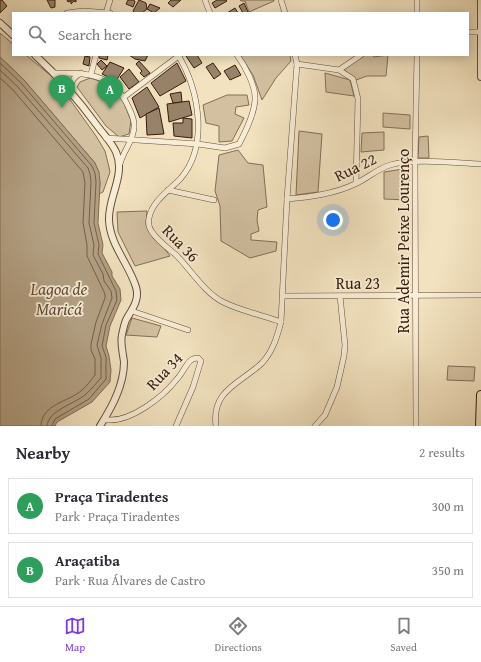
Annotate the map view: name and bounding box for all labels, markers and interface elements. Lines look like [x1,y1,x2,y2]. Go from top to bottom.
search box [12,12,469,56]
icon: search [26,23,48,45]
text: Search here [58,24,132,45]
pin: B [49,75,75,108]
pin: A [97,76,123,109]
street label: Rua 22 [330,146,380,188]
street label: Rua Ademir Peixe Lourenço [391,149,415,333]
your location [323,210,343,230]
street label: Rua 36 [157,219,205,268]
street label: Rua 23 [336,271,380,295]
water label: Lagoa de Maricá [30,276,88,321]
street label: Rua 34 [140,346,188,395]
text: Nearby [16,440,70,465]
text: 2 results [419,443,465,462]
text: Praça Tiradentes [55,486,168,507]
text: A [26,497,34,516]
text: 300 m [432,497,464,516]
text: Park · Praça Tiradentes [55,507,180,526]
text: Araçatiba [55,550,120,571]
text: B [26,561,34,580]
text: 350 m [432,561,464,580]
text: Park · Rua Álvares de Castro [55,571,205,590]
tab: Map [64,615,86,655]
tab: Directions [215,615,262,655]
tab: Saved [390,615,417,655]

